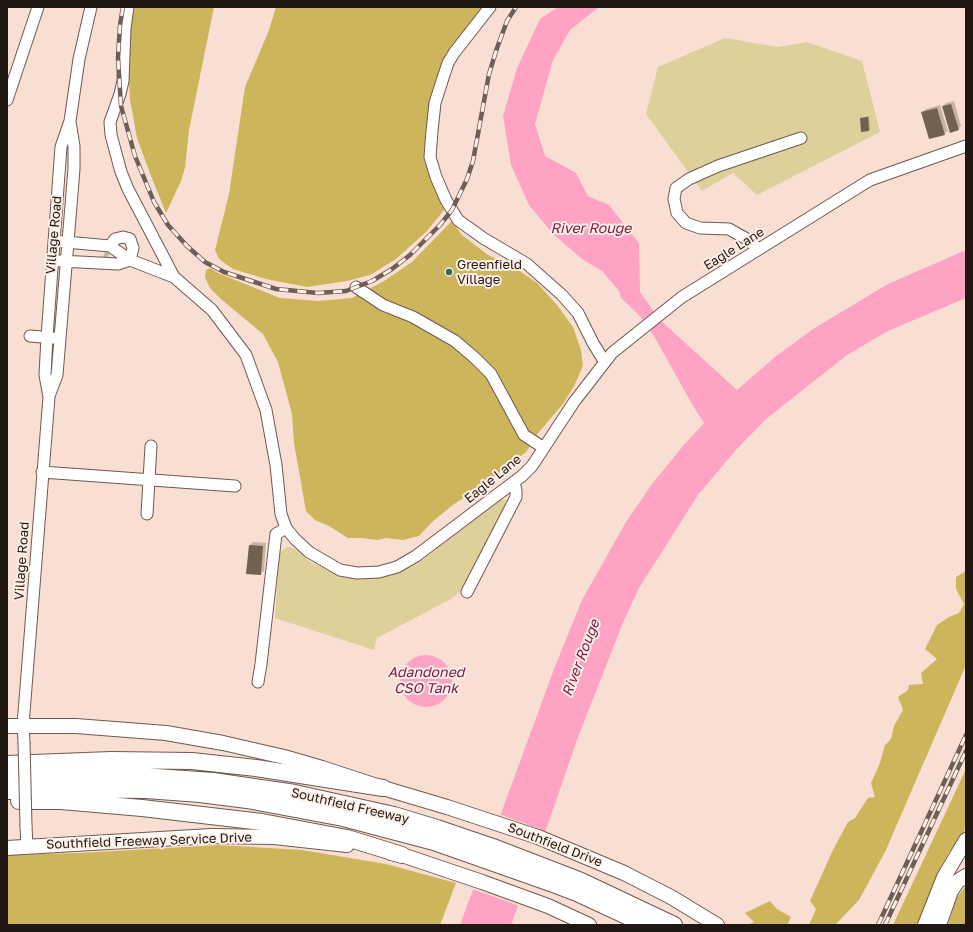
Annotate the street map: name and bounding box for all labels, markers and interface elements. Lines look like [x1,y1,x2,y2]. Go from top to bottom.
street label: Village Road [43,195,65,275]
water label: River Rouge [551,221,631,237]
street label: Eagle Lane [701,224,767,274]
place label: Greenfield Village [457,257,522,288]
marker: Greenfield Village [444,267,454,277]
street label: Eagle Lane [462,451,524,507]
street label: Village Road [11,521,33,601]
water label: River Rouge [559,617,603,699]
water label: Adandoned CSO Tank [388,665,464,698]
street label: Southfield Freeway [290,785,410,827]
street label: Southfield Drive [505,820,605,870]
street label: Southfield Freeway Service Drive [46,830,252,852]

